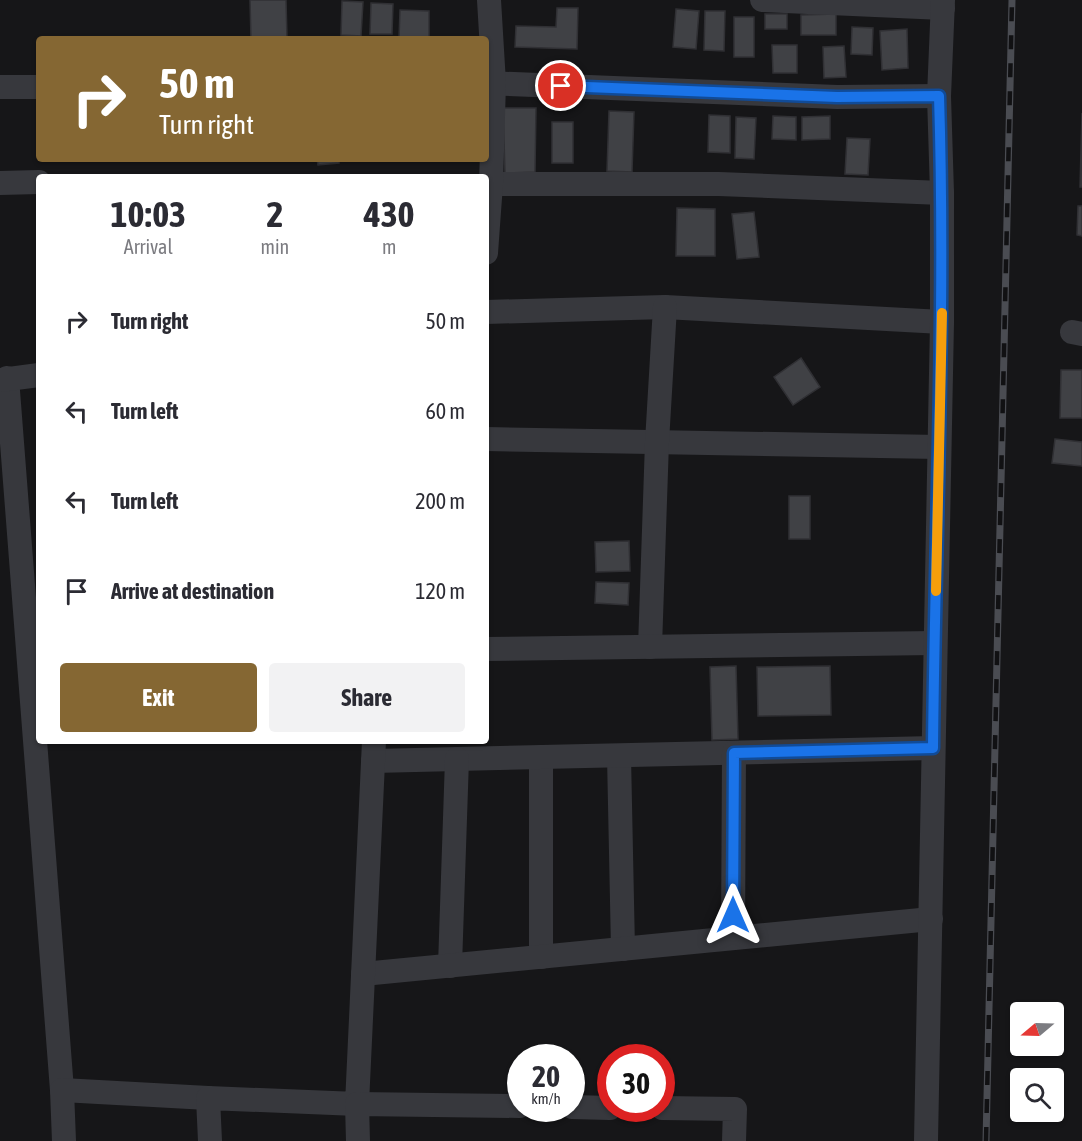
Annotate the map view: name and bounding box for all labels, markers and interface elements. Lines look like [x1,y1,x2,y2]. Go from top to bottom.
text: 50 m [159,59,234,107]
icon: right [60,60,138,138]
pin [535,60,586,111]
icon: arrive [544,69,577,102]
text: Turn right [159,109,254,140]
text: 10:03 [111,193,186,235]
text: 2 [266,193,283,235]
text: 430 [364,193,415,235]
text: Arrival [124,235,173,258]
text: min [261,235,289,258]
text: m [382,235,396,258]
icon: right [60,305,93,338]
text: Turn right [111,308,188,334]
text: 50 m [425,308,465,334]
icon: left [60,395,93,428]
text: Turn left [111,398,178,424]
text: 60 m [425,398,465,424]
icon: left [60,485,93,518]
text: Turn left [111,488,178,514]
text: 200 m [415,488,465,514]
icon: arrive [60,575,93,608]
text: Arrive at destination [111,578,274,604]
text: 120 m [415,578,465,604]
button: Exit [60,663,257,732]
button: Share [269,663,465,732]
position arrow [701,883,765,947]
north arrow [1010,1002,1064,1056]
map controls [1010,1002,1064,1122]
speed limit sign: 30 [597,1044,675,1122]
text: 20 [532,1059,560,1093]
button: search [1010,1068,1064,1122]
text: km/h [531,1090,561,1107]

